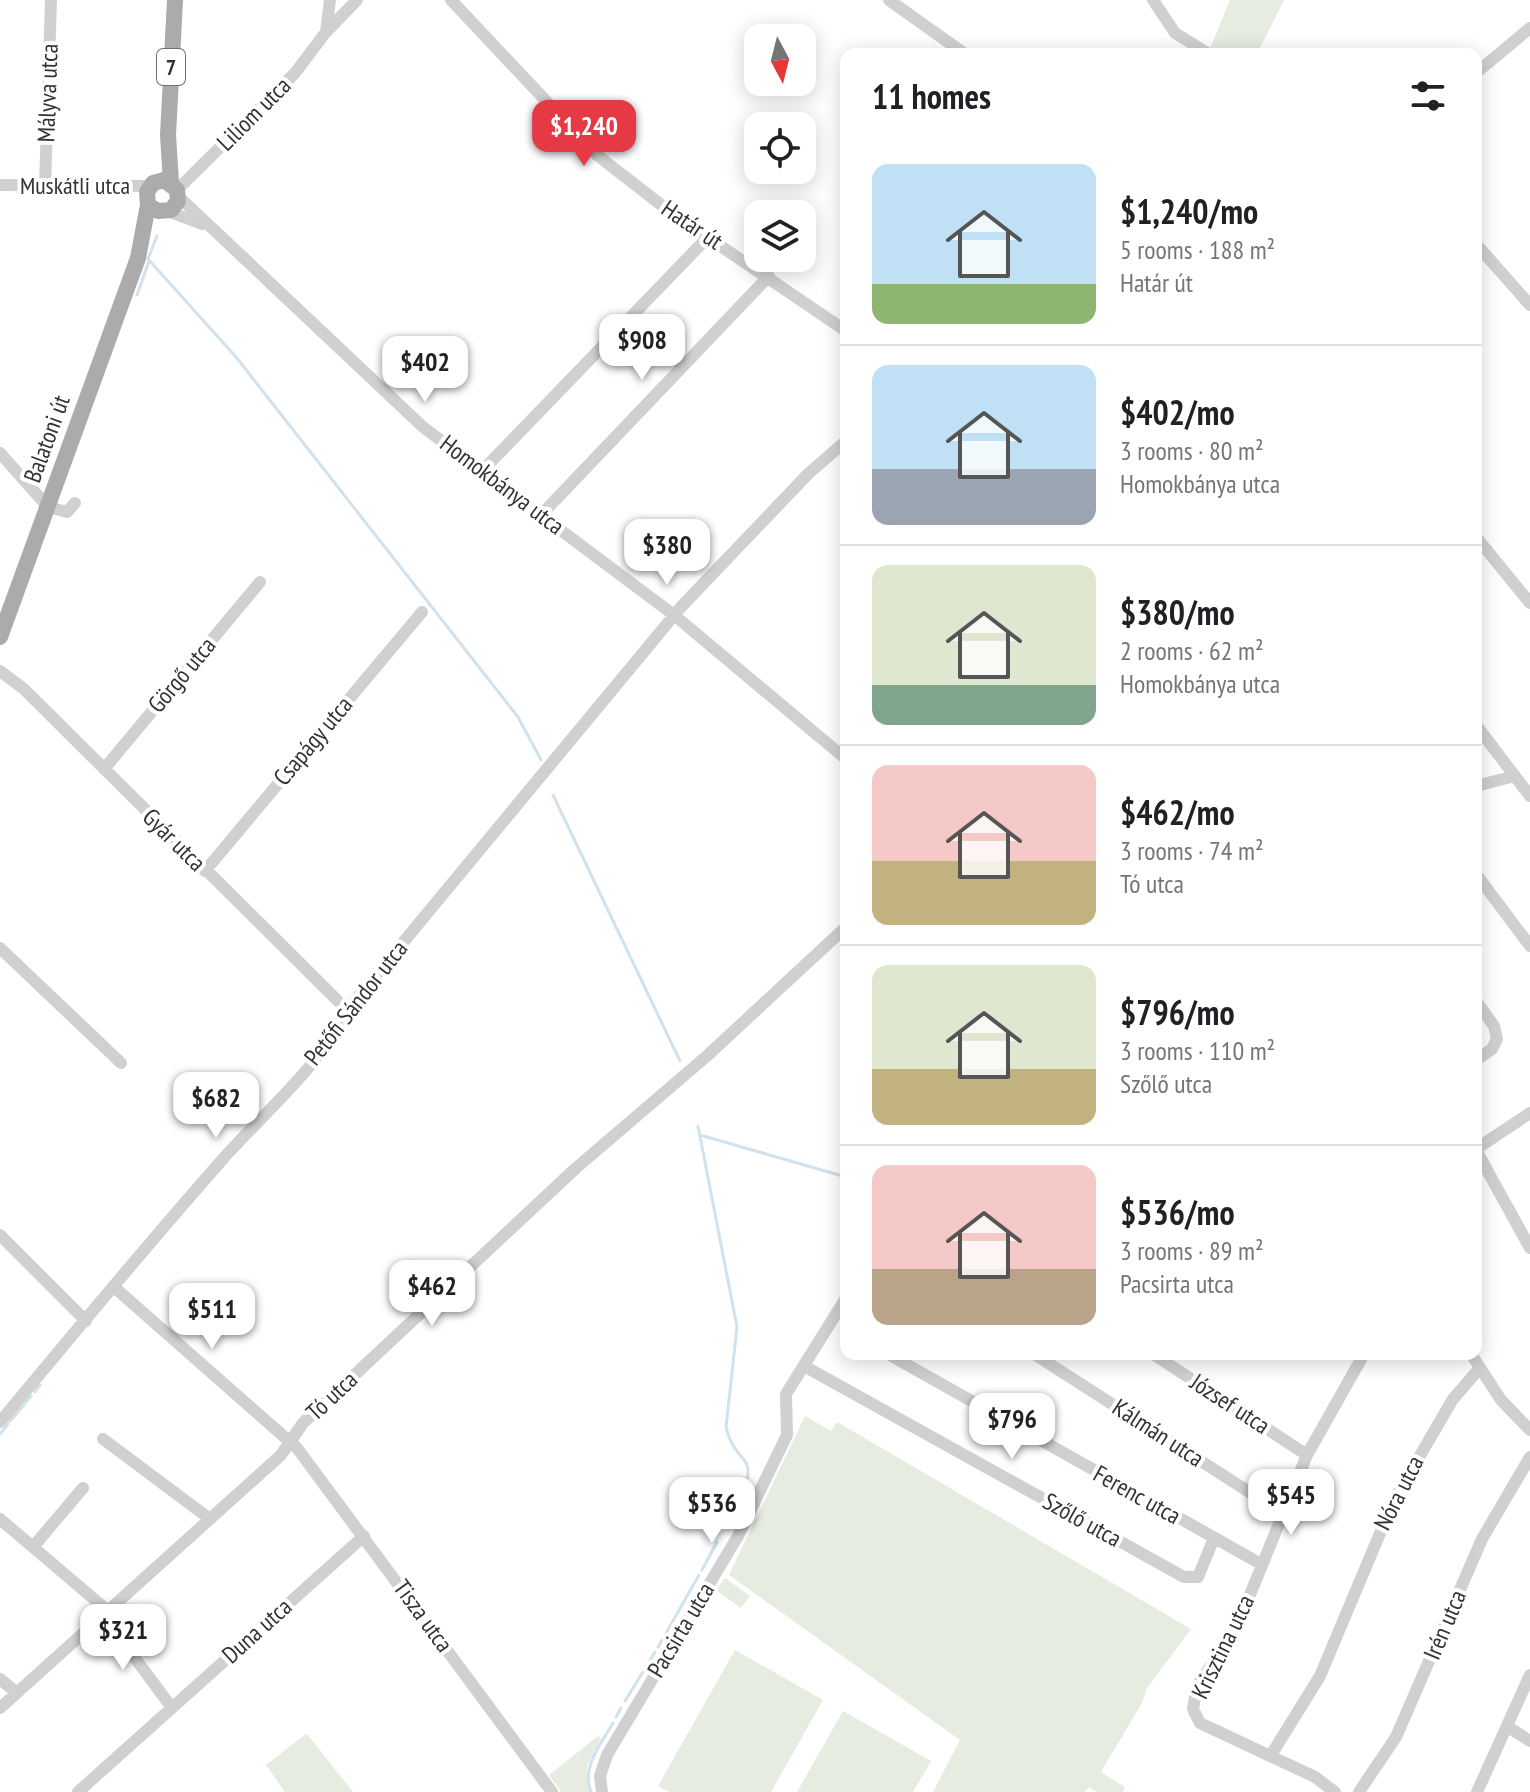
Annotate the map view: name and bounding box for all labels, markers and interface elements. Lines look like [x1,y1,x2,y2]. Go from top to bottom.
north arrow [744,24,816,96]
map controls [744,24,816,272]
street label: Mályva utca [30,43,65,143]
road number: 7 [157,49,185,85]
street label: Liliom utca [210,70,297,157]
text: 11 homes [872,74,991,118]
icon: filters [1406,74,1450,118]
pin: $1,240 [519,100,649,168]
text: $1,240 [550,109,618,142]
button: locate [744,112,816,184]
street label: Muskátli utca [20,170,130,201]
text: $1,240/mo [1120,189,1258,233]
street label: Határ út [656,193,729,256]
icon: home [936,196,1032,292]
button: layers [744,200,816,272]
text: 5 rooms · 188 m² [1120,233,1275,266]
text: Határ út [1120,266,1193,299]
pin: $908 [595,314,689,382]
text: $908 [617,323,667,356]
pin: $402 [378,336,472,404]
text: $402 [400,345,450,378]
text: $402/mo [1120,390,1235,434]
street label: Balatoni út [16,391,77,487]
icon: home [936,397,1032,493]
street label: Homokbánya utca [434,428,571,541]
text: 3 rooms · 80 m² [1120,434,1264,467]
text: Homokbánya utca [1120,467,1280,500]
pin: $380 [620,519,714,587]
text: $380 [642,528,692,561]
text: $380/mo [1120,590,1235,634]
icon: home [936,597,1032,693]
street label: Görgő utca [141,630,222,719]
text: 2 rooms · 62 m² [1120,634,1264,667]
text: Homokbánya utca [1120,667,1280,700]
street label: Csapágy utca [266,690,359,792]
text: $462/mo [1120,790,1235,834]
icon: home [936,797,1032,893]
street label: Gyár utca [136,801,213,878]
text: 3 rooms · 74 m² [1120,834,1264,867]
text: Tó utca [1120,867,1184,900]
street label: Petőfi Sándor utca [297,934,414,1071]
text: $796/mo [1120,990,1235,1034]
icon: home [936,997,1032,1093]
text: 3 rooms · 110 m² [1120,1034,1275,1067]
text: Szőlő utca [1120,1067,1212,1100]
pin: $682 [169,1072,263,1140]
text: $682 [191,1081,241,1114]
text: $536/mo [1120,1190,1235,1234]
icon: home [936,1197,1032,1293]
text: 3 rooms · 89 m² [1120,1234,1264,1267]
pin: $462 [385,1260,479,1328]
text: Pacsirta utca [1120,1267,1234,1300]
text: $462 [407,1269,457,1302]
pin: $511 [165,1283,259,1351]
text: $511 [187,1292,237,1325]
street label: Tó utca [299,1364,364,1427]
street label: József utca [1184,1366,1276,1441]
street label: Kálmán utca [1107,1392,1210,1474]
pin: $796 [965,1393,1059,1461]
text: $796 [987,1402,1037,1435]
street label: Nóra utca [1367,1450,1430,1535]
street label: Ferenc utca [1088,1458,1186,1531]
pin: $545 [1244,1469,1338,1537]
pin: $536 [665,1477,759,1545]
text: $545 [1266,1478,1316,1511]
street label: Szőlő utca [1038,1485,1127,1554]
text: $536 [687,1486,737,1519]
street label: Tisza utca [387,1573,460,1658]
street label: Pacsirta utca [640,1577,721,1683]
street label: Irén utca [1416,1585,1473,1664]
street label: Krisztina utca [1184,1590,1261,1704]
street label: Duna utca [215,1591,298,1670]
pin: $321 [76,1604,170,1672]
text: $321 [98,1613,148,1646]

